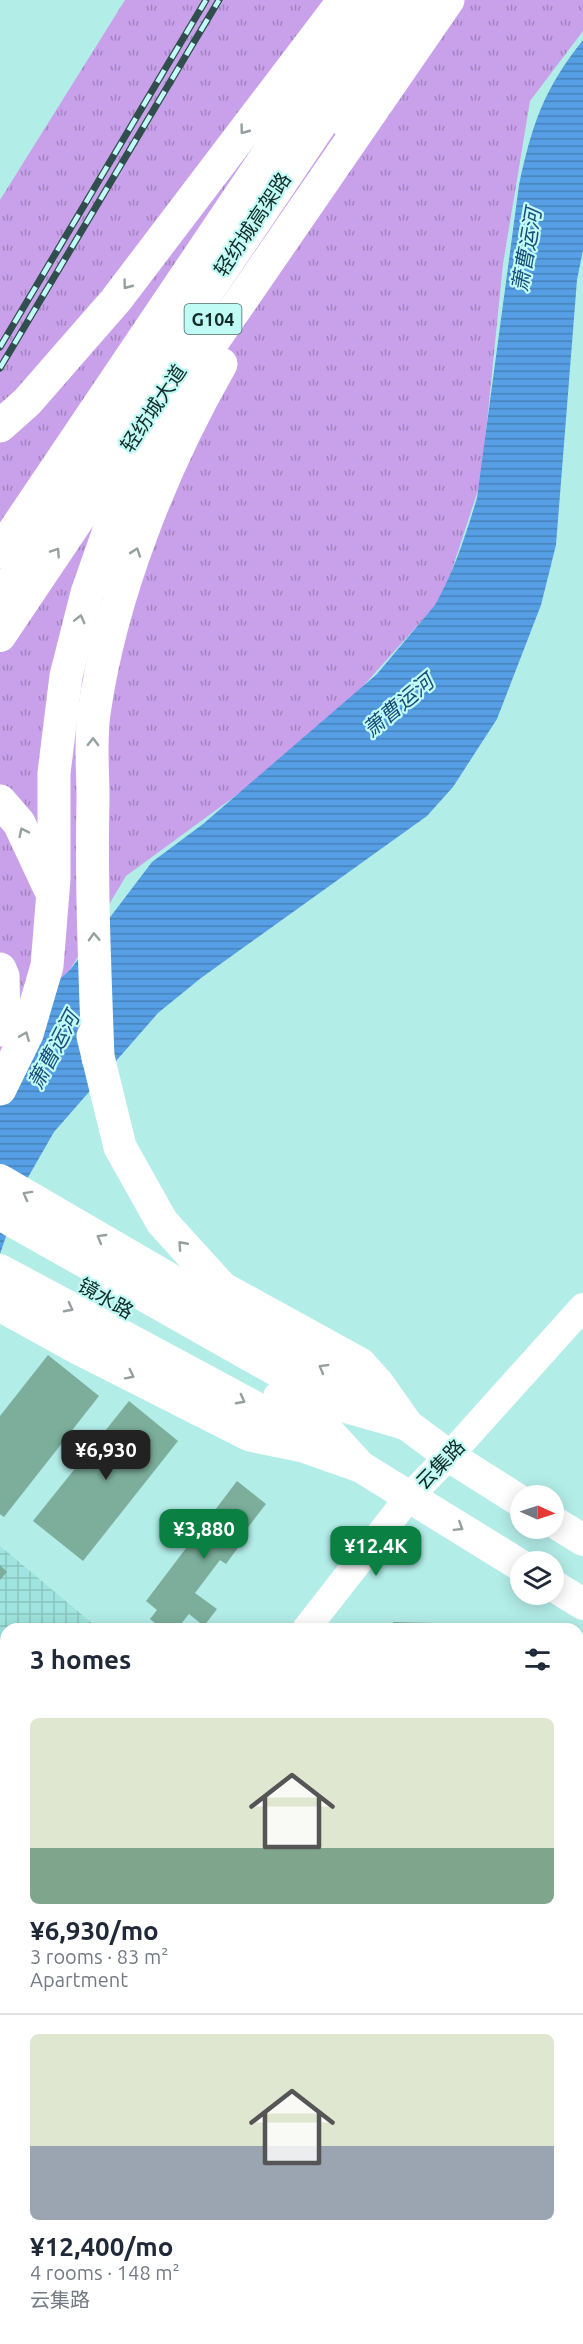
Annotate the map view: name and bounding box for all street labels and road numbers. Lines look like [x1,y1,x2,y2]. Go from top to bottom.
street label: 轻纺城高架路 [209,168,295,280]
road number: G104 [184,304,242,334]
street label: 轻纺城大道 [116,360,190,456]
street label: 镜水路 [74,1273,138,1323]
street label: 云集路 [411,1434,469,1494]

